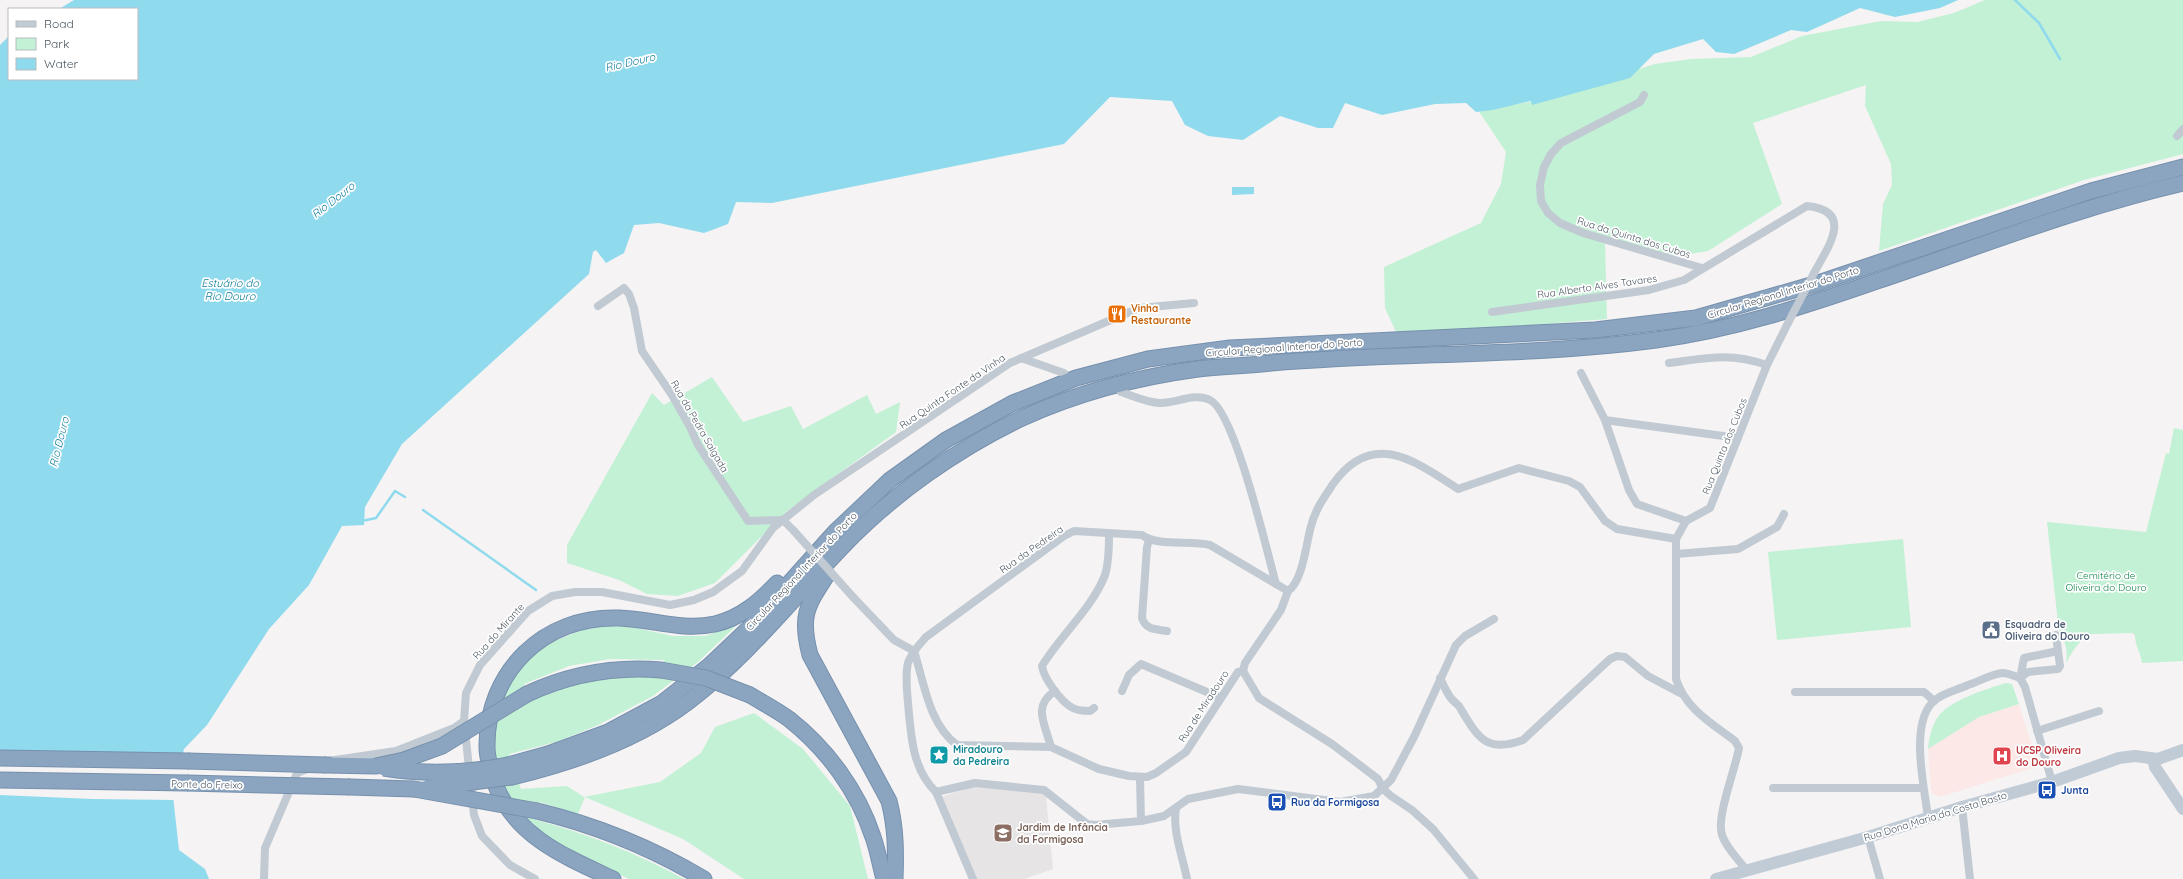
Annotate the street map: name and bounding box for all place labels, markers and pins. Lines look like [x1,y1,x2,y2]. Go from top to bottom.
place label: Vinha Restaurante [1131,302,1191,327]
restaurant icon: Vinha Restaurante [1106,303,1128,325]
place label: Esquadra de Oliveira do Douro [2005,618,2090,643]
public building icon: Esquadra de Oliveira do Douro [1980,619,2002,641]
place label: Miradouro da Pedreira [953,743,1009,768]
place icon: Miradouro da Pedreira [928,744,950,766]
place label: UCSP Oliveira do Douro [2016,744,2081,769]
hospital icon: UCSP Oliveira do Douro [1991,745,2013,767]
bus stop icon: Junta [2036,779,2058,801]
place label: Junta [2061,784,2089,797]
bus stop icon: Rua da Formigosa [1266,791,1288,813]
place label: Rua da Formigosa [1291,796,1379,809]
place label: Jardim de Infância da Formigosa [1017,821,1108,846]
school or university icon: Jardim de Infância da Formigosa [992,822,1014,844]

